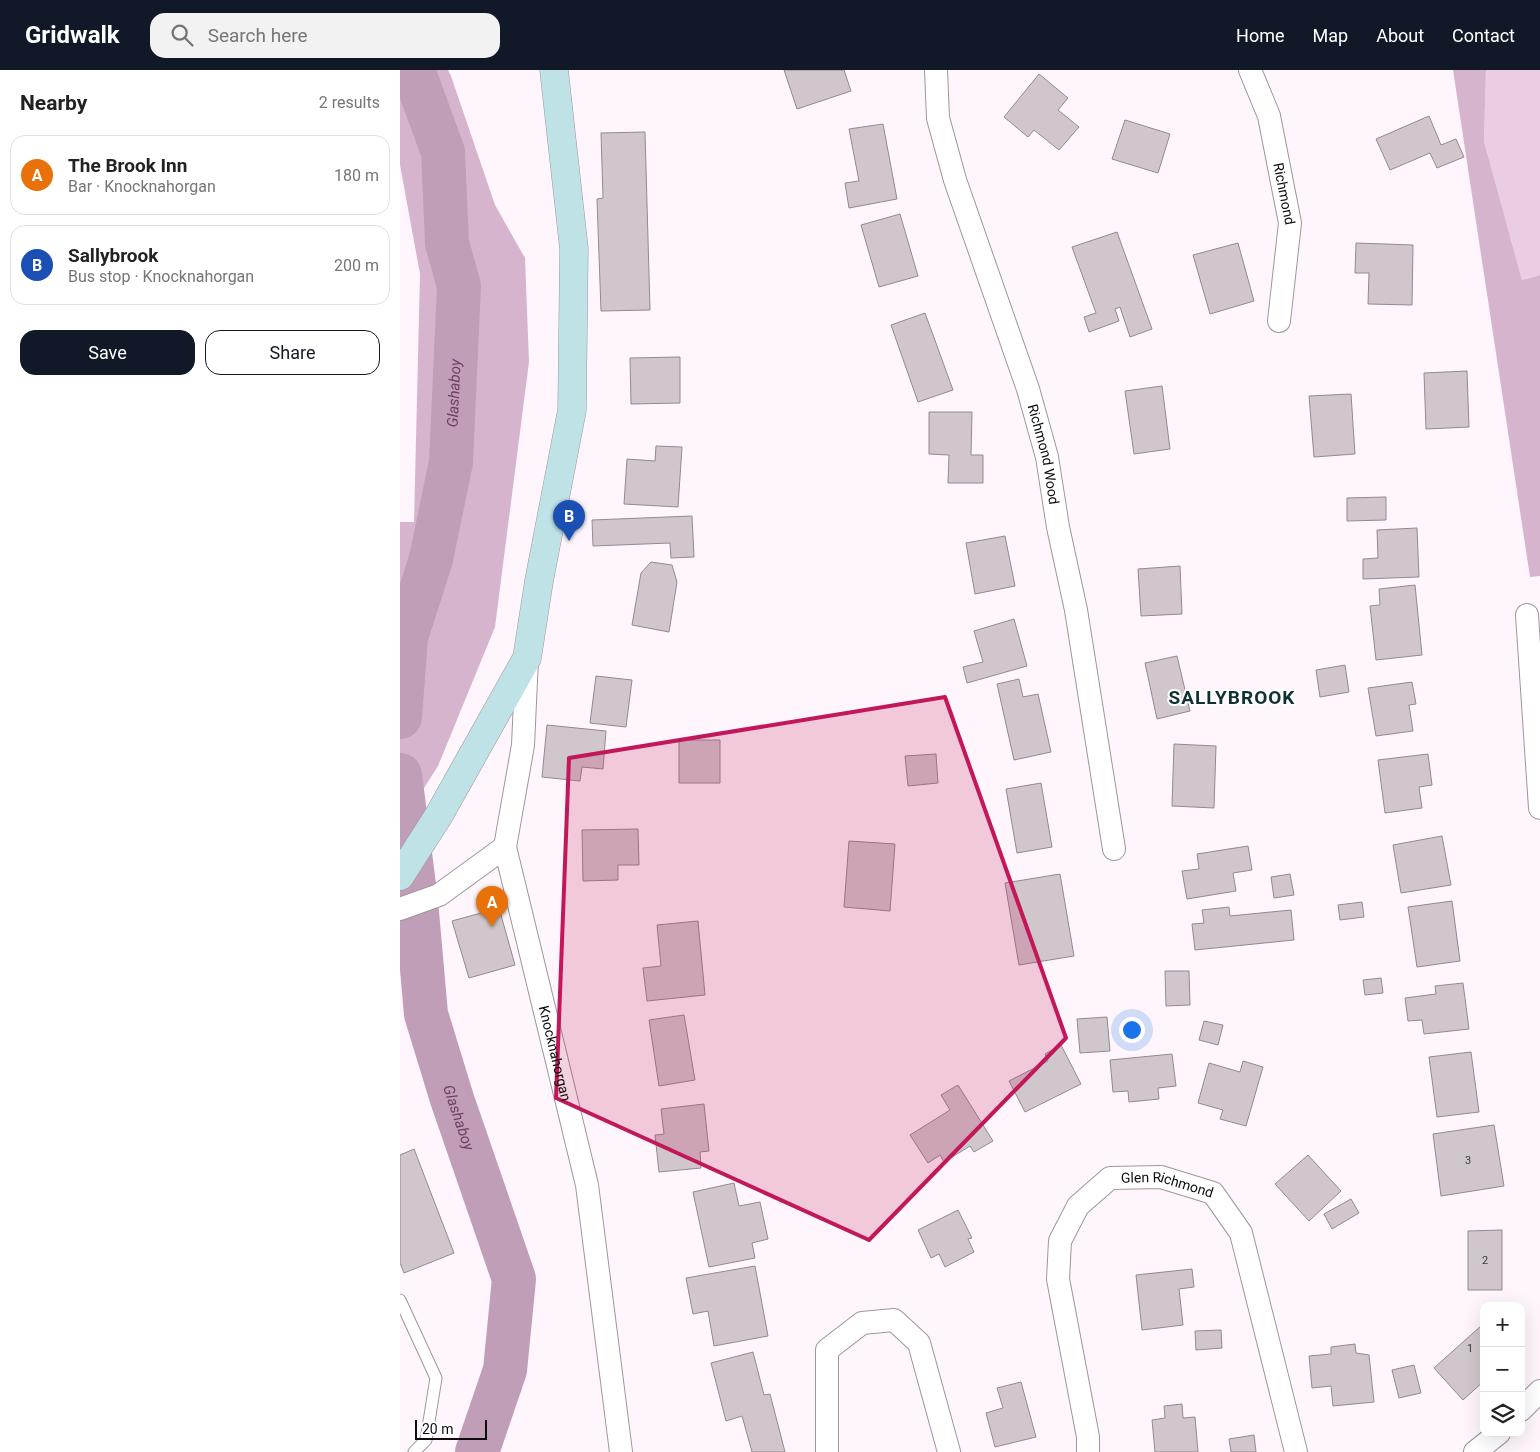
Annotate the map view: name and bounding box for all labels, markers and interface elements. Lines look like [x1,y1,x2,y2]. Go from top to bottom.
search box [150,13,500,58]
text: Gridwalk [25,21,120,49]
icon: search [168,21,196,49]
text: Search here [208,24,308,47]
text: Home [1236,25,1285,46]
text: Map [1313,25,1348,46]
text: About [1376,25,1424,46]
text: Contact [1452,25,1515,46]
text: Nearby [20,91,87,115]
text: 2 results [319,93,380,112]
text: The Brook Inn [68,154,187,177]
street label: Richmond [1270,161,1298,226]
text: A [32,166,42,185]
text: 180 m [334,166,379,185]
text: Bar · Knocknahorgan [68,177,216,196]
text: Sallybrook [68,244,158,267]
text: B [32,256,42,275]
text: 200 m [334,256,379,275]
text: Bus stop · Knocknahorgan [68,267,254,286]
button: Save [20,330,195,375]
button: Share [205,330,380,375]
water label: Glashaboy [444,358,465,428]
street label: Richmond Wood [1025,402,1062,506]
pin: B [553,500,585,541]
district label: SALLYBROOK [1169,686,1295,709]
pin: A [476,886,508,927]
street label: Knocknahorgan [536,1004,574,1103]
your location [1119,1017,1145,1043]
water label: Glashaboy [439,1083,478,1154]
house number: 3 [1465,1154,1471,1167]
street label: Glen Richmond [1121,1169,1215,1201]
house number: 2 [1482,1254,1488,1267]
map controls [1480,1302,1525,1437]
button: + [1480,1302,1525,1347]
house number: 1 [1467,1342,1473,1355]
button: − [1480,1347,1525,1392]
button: layers [1480,1392,1525,1437]
scale bar [415,1417,488,1440]
text: 20 m [422,1421,454,1437]

